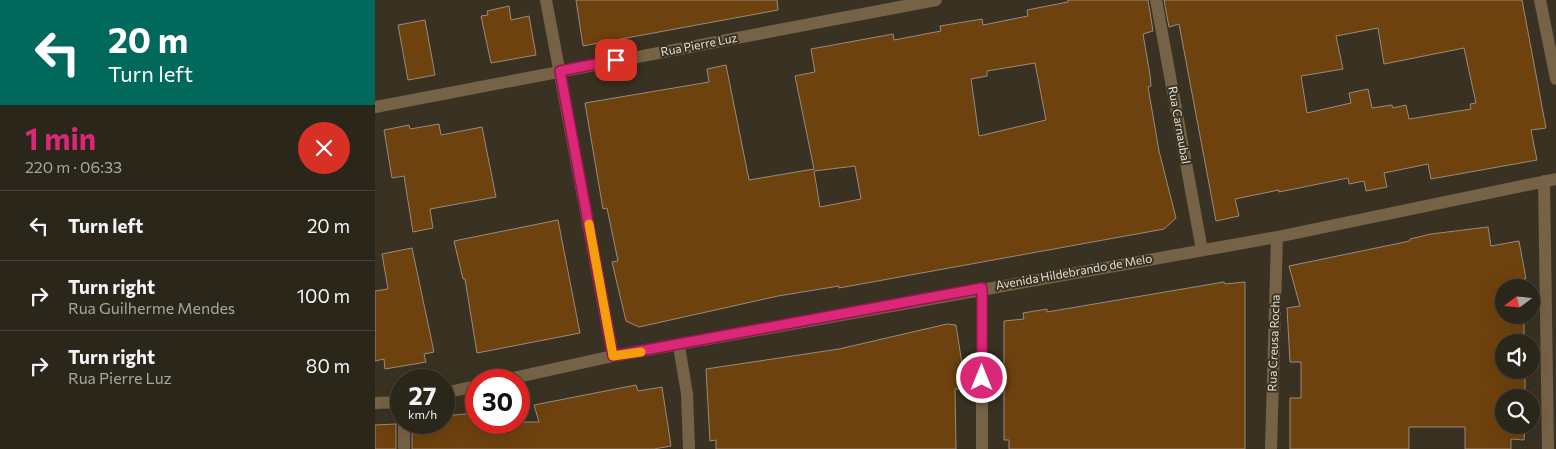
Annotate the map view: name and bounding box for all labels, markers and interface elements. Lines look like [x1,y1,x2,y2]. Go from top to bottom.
text: 20 m [108,17,188,60]
icon: left [25,20,90,85]
street label: Rua Pierre Luz [659,30,738,58]
pin [595,39,637,81]
icon: arrive [602,46,630,74]
text: Turn left [108,60,193,87]
street label: Rua Carnaubal [1166,85,1194,165]
text: 1 min [25,119,96,156]
button: close [298,122,350,174]
text: 220 m · 06:33 [25,157,122,176]
icon: left [25,212,53,240]
text: Turn left [68,214,143,237]
text: 20 m [307,214,350,237]
street label: Avenida Hildebrando de Melo [994,250,1153,292]
text: Turn right [68,275,155,298]
north arrow [1495,279,1540,324]
map controls [1495,279,1540,434]
icon: right [25,282,53,310]
text: 100 m [297,284,350,307]
street label: Rua Creusa Rocha [1264,294,1282,392]
text: Rua Guilherme Mendes [68,298,235,317]
button: sound [1495,334,1540,379]
text: Turn right [68,345,155,368]
position arrow [955,351,1007,403]
icon: right [25,352,53,380]
text: 80 m [306,354,350,377]
text: Rua Pierre Luz [68,368,172,387]
speed limit sign: 30 [465,369,530,434]
text: 27 [409,380,436,410]
button: search [1495,389,1540,434]
text: km/h [408,407,437,421]

